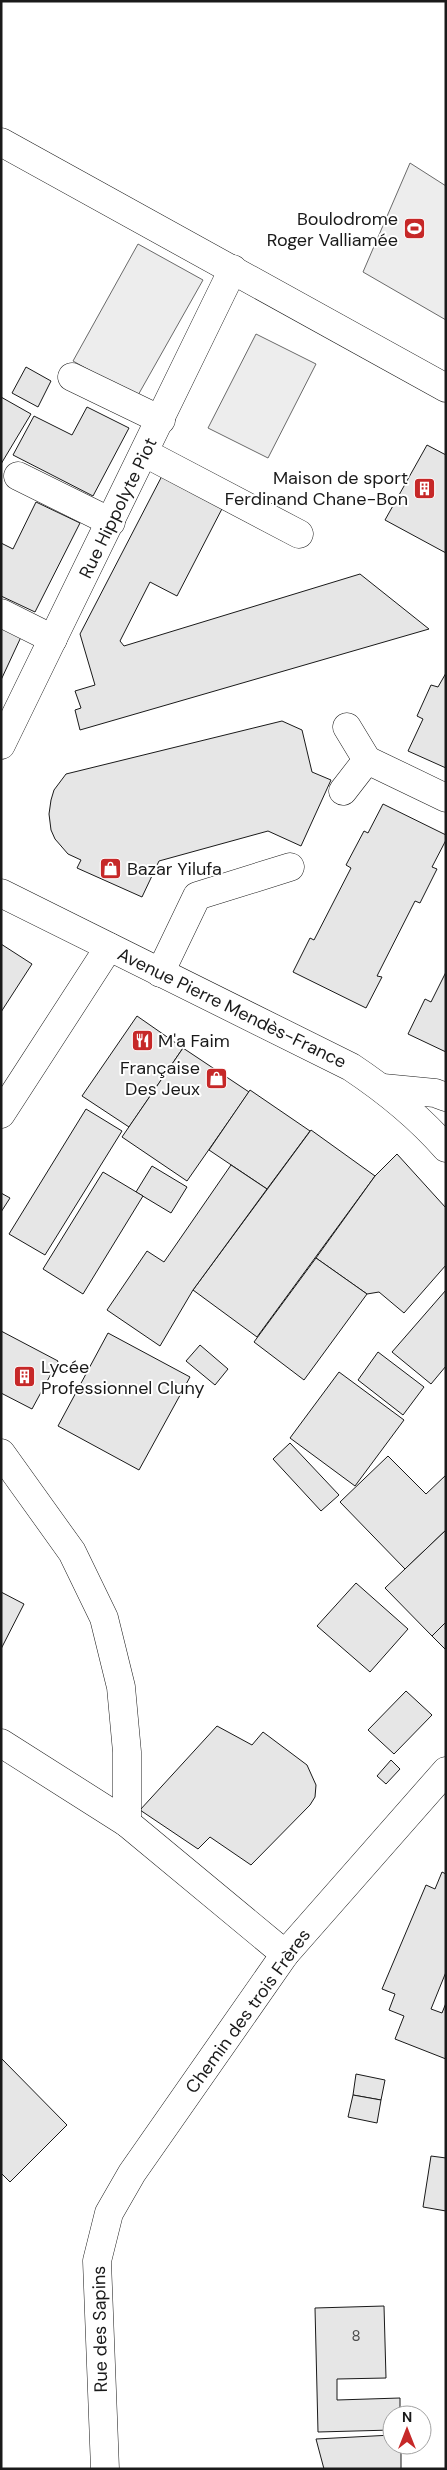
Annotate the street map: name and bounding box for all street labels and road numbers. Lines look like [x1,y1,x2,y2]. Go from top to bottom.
street label: Rue Hippolyte Piot [74,434,162,582]
street label: Avenue Pierre Mendès-France [114,942,350,1074]
street label: Chemin des trois Frères [180,1924,316,2098]
street label: Rue des Sapins [87,2266,113,2392]

